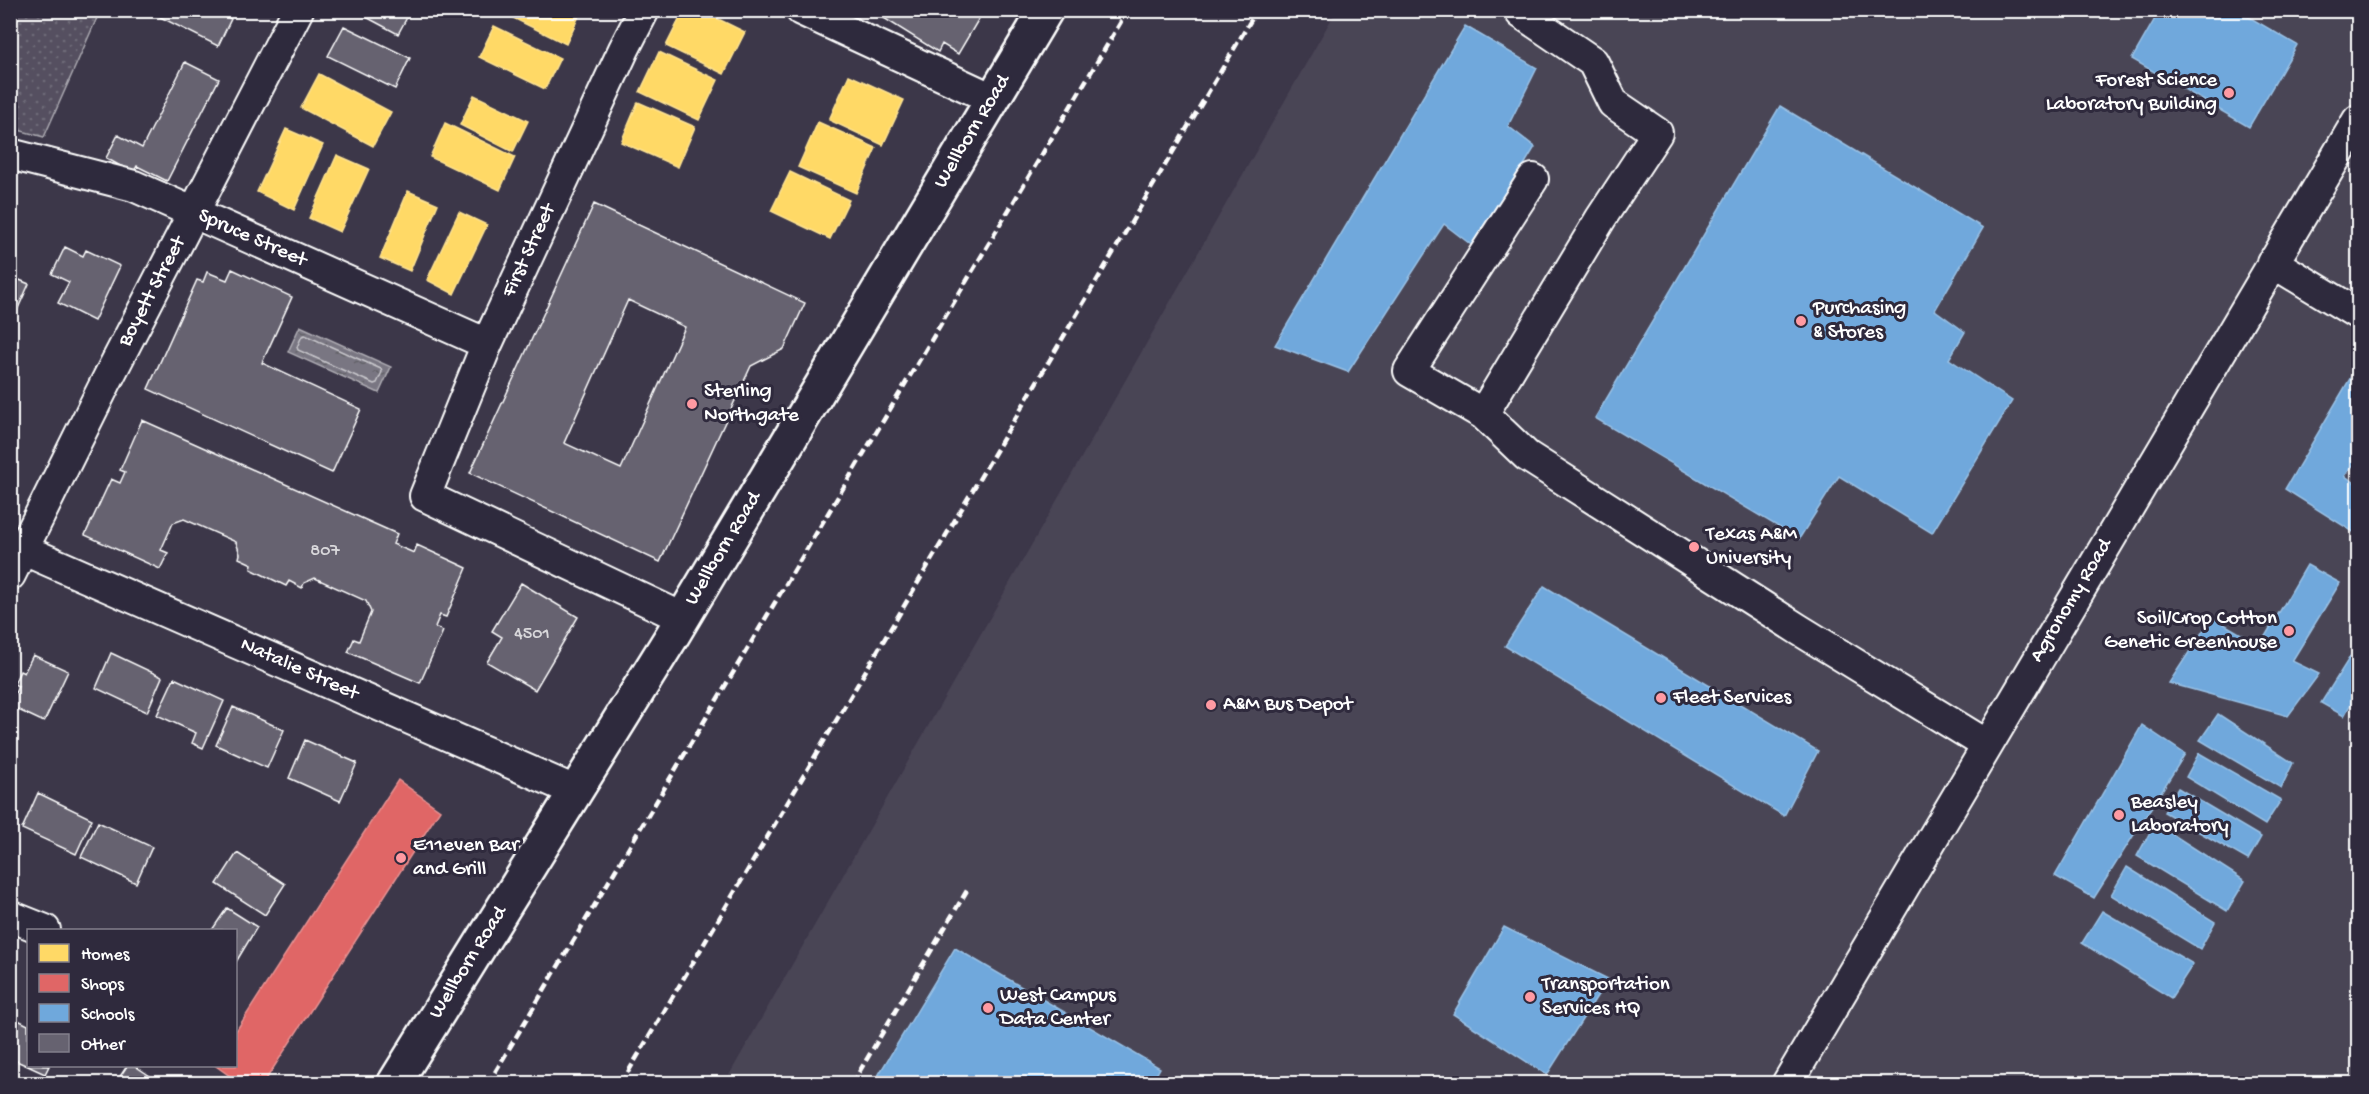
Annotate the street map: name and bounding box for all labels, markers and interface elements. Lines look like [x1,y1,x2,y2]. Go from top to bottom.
street label: Wellborn Road [929,69,1018,193]
place label: Forest Science Laboratory Building [2046,69,2218,118]
marker: Forest Science Laboratory Building [2222,86,2236,100]
street label: First Street [497,198,563,303]
street label: Spruce Street [194,204,312,275]
street label: Boyett Street [113,231,194,352]
place label: Purchasing & Stores [1812,297,1906,346]
marker: Purchasing & Stores [1794,314,1808,328]
place label: Sterling Northgate [704,380,800,429]
marker: Sterling Northgate [685,397,699,411]
street label: Wellborn Road [680,486,769,610]
place label: Texas A&M University [1705,523,1797,572]
street label: Agronomy Road [2025,533,2120,667]
marker: Texas A&M University [1687,540,1701,554]
house number: 807 [310,541,340,562]
place label: Soil/Crop Cotton Genetic Greenhouse [2104,607,2278,656]
house number: 4501 [514,624,550,645]
marker: Soil/Crop Cotton Genetic Greenhouse [2282,624,2296,638]
street label: Natalie Street [236,633,364,708]
place label: Fleet Services [1672,686,1792,711]
marker: Fleet Services [1654,691,1668,705]
place label: A&M Bus Depot [1223,693,1355,718]
marker: A&M Bus Depot [1204,698,1218,712]
place label: Beasley Laboratory [2130,791,2229,840]
marker: Beasley Laboratory [2112,808,2126,822]
place label: E11even Bar and Grill [413,834,520,883]
marker: E11even Bar and Grill [394,851,408,865]
street label: Wellborn Road [424,901,514,1024]
legend [27,929,237,1067]
text: Homes [81,945,131,966]
place label: Transportation Services HQ [1541,973,1670,1022]
text: Shops [81,975,125,996]
place label: West Campus Data Center [998,984,1117,1033]
marker: Transportation Services HQ [1523,990,1537,1004]
marker: West Campus Data Center [981,1001,995,1015]
text: Schools [81,1005,136,1026]
text: Other [81,1035,126,1056]

